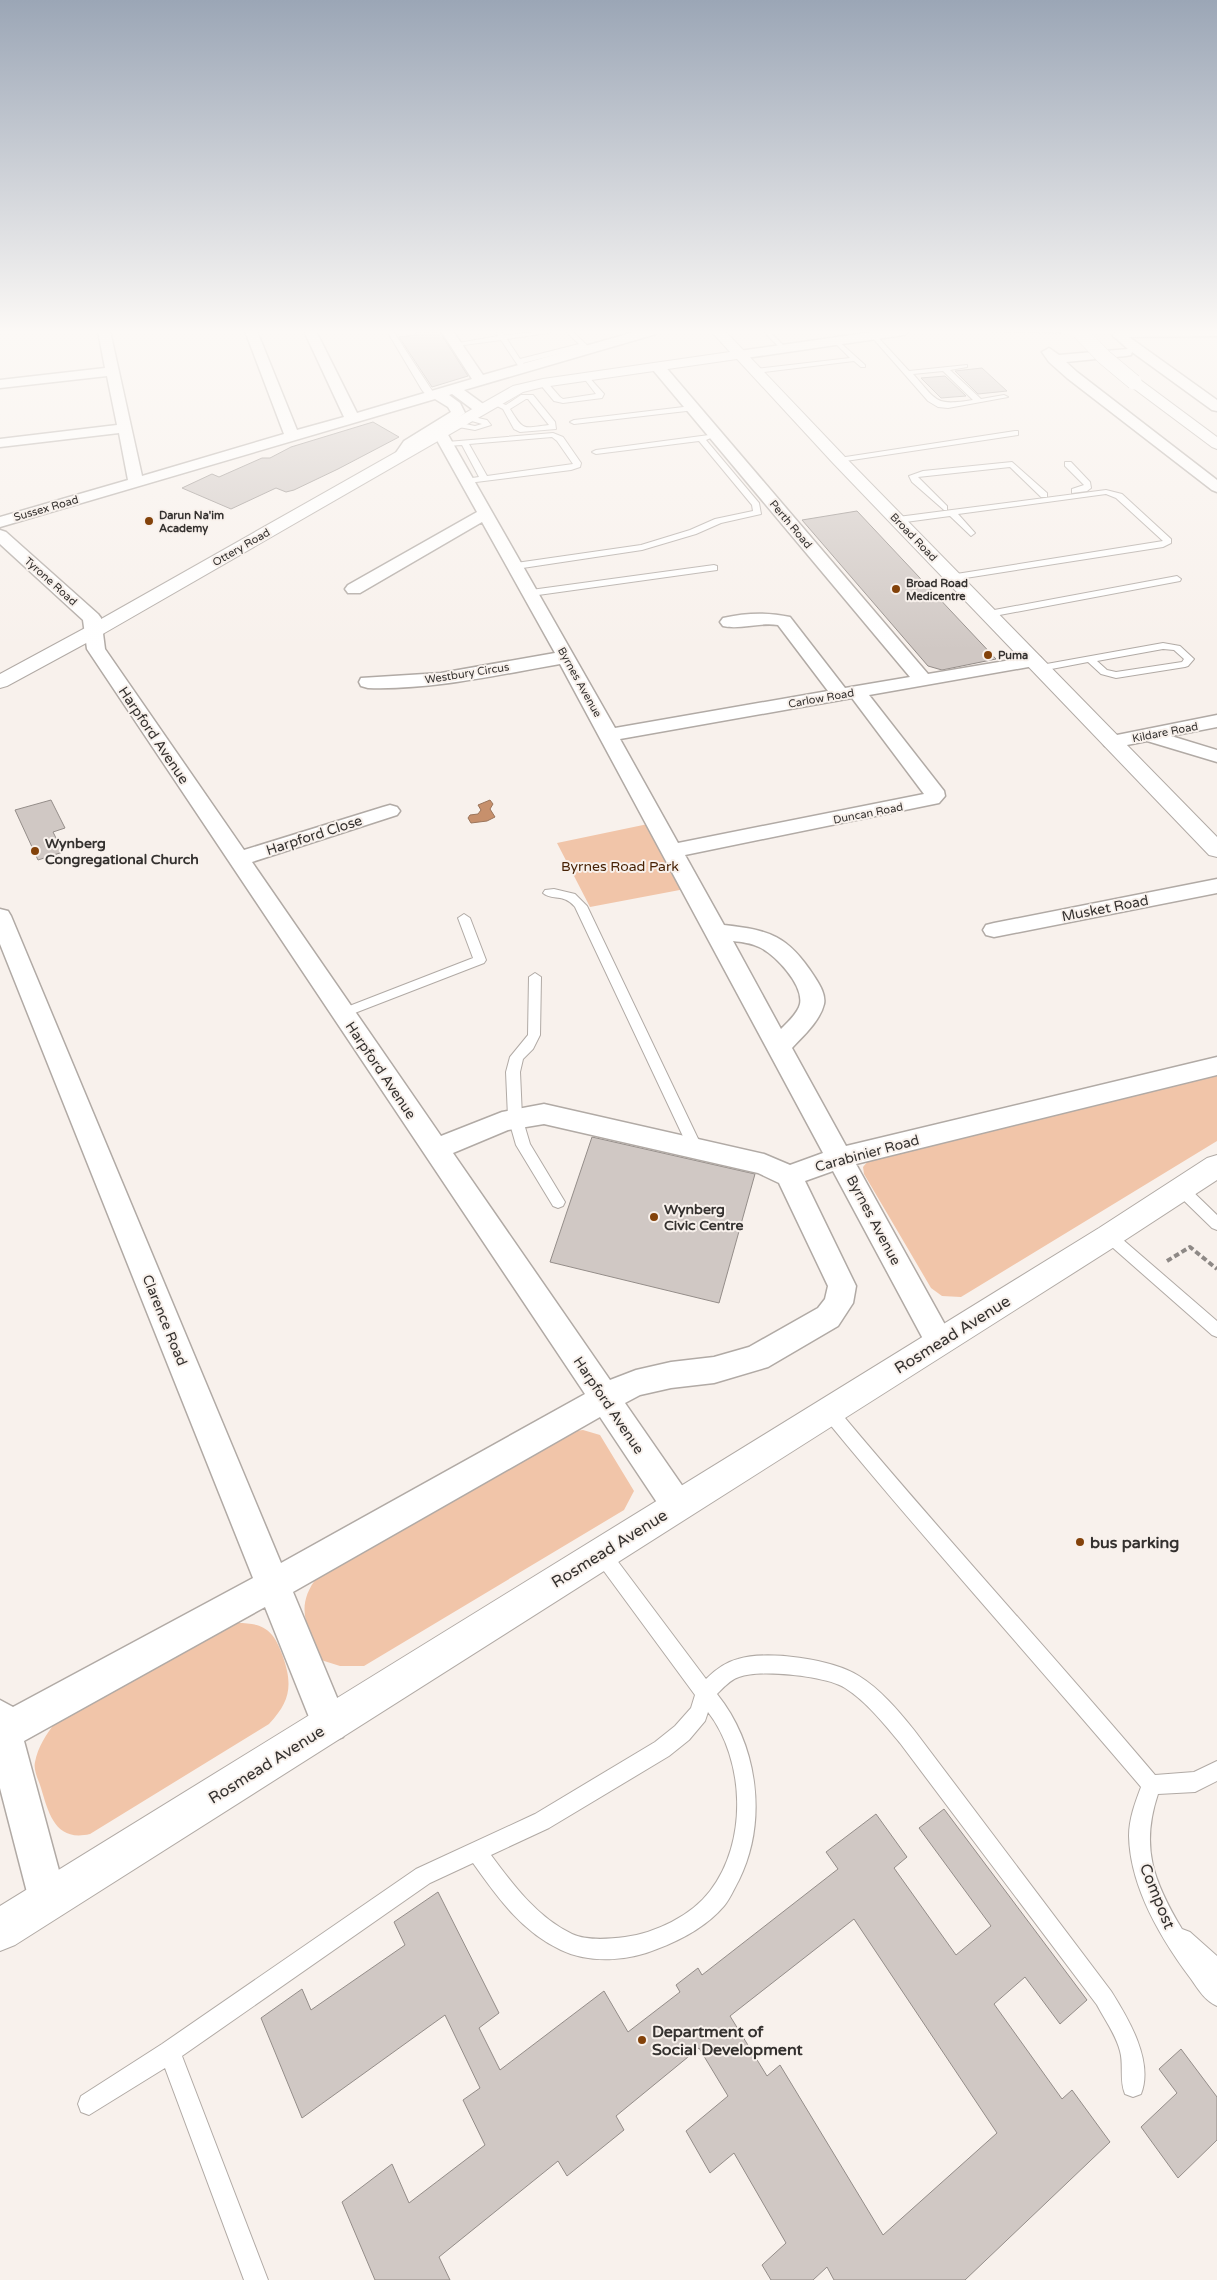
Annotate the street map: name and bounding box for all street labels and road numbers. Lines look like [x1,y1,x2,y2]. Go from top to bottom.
street label: Sussex Road [12,493,80,524]
street label: Perth Road [767,498,815,551]
street label: Broad Road [887,511,940,564]
street label: Ottery Road [210,526,272,569]
street label: Tyrone Road [22,554,80,608]
street label: Byrnes Avenue [555,645,604,720]
street label: Westbury Circus [424,660,510,687]
street label: Harpford Avenue [115,683,192,787]
street label: Carlow Road [787,686,855,711]
street label: Kildare Road [1131,720,1199,745]
street label: Duncan Road [832,800,904,827]
street label: Harpford Close [264,812,364,859]
street label: Musket Road [1060,892,1150,925]
street label: Harpford Avenue [342,1018,419,1122]
street label: Carabinier Road [813,1131,921,1176]
street label: Byrnes Avenue [843,1172,904,1268]
street label: Clarence Road [139,1272,191,1368]
street label: Rosmead Avenue [891,1291,1014,1379]
street label: Harpford Avenue [570,1353,647,1457]
street label: Rosmead Avenue [548,1505,671,1593]
street label: Rosmead Avenue [205,1721,328,1809]
street label: Compost [1135,1861,1179,1932]

